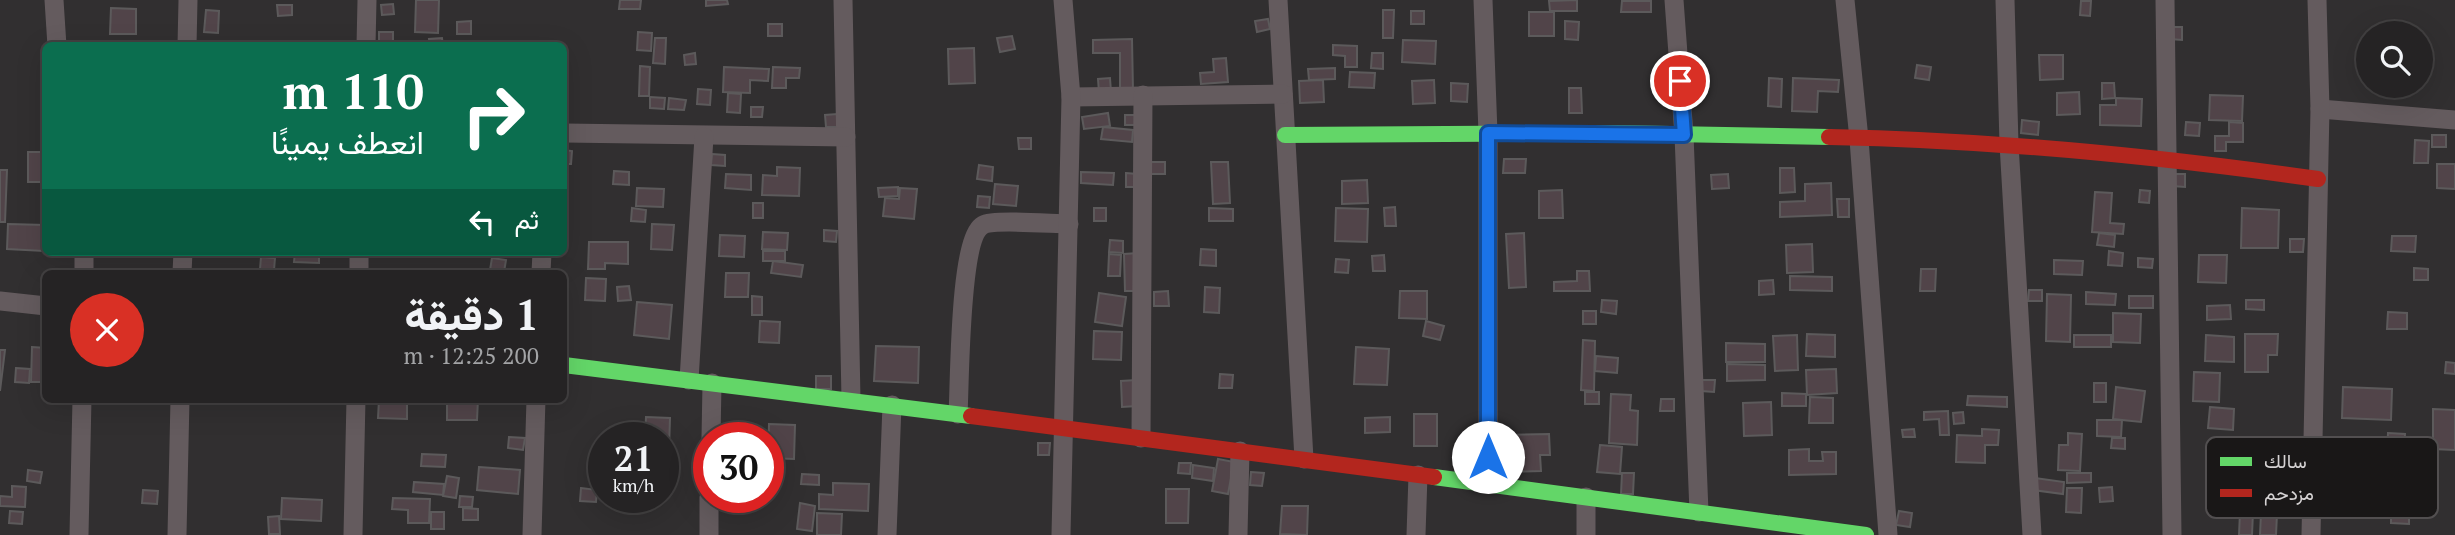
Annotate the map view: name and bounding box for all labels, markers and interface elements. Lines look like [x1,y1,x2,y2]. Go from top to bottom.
map controls [2356,21,2433,98]
button: search [2356,21,2433,98]
pin [1650,51,1710,111]
text: 110 m [282,58,424,123]
icon: arrive [1661,62,1699,100]
icon: right [448,70,539,161]
text: انعطف يمينًا [271,121,424,163]
text: ثم [515,202,539,236]
icon: left [463,203,501,241]
text: 1 دقيقة [404,286,539,342]
button: close [70,293,144,367]
text: 200 m · 12:25 [404,340,539,371]
position arrow [1451,420,1525,494]
speed limit sign: 30 [693,422,784,513]
text: 21 [614,435,653,481]
legend [2206,437,2438,518]
text: سالك [2264,448,2307,473]
text: km/h [613,473,654,497]
text: مزدحم [2264,480,2314,506]

